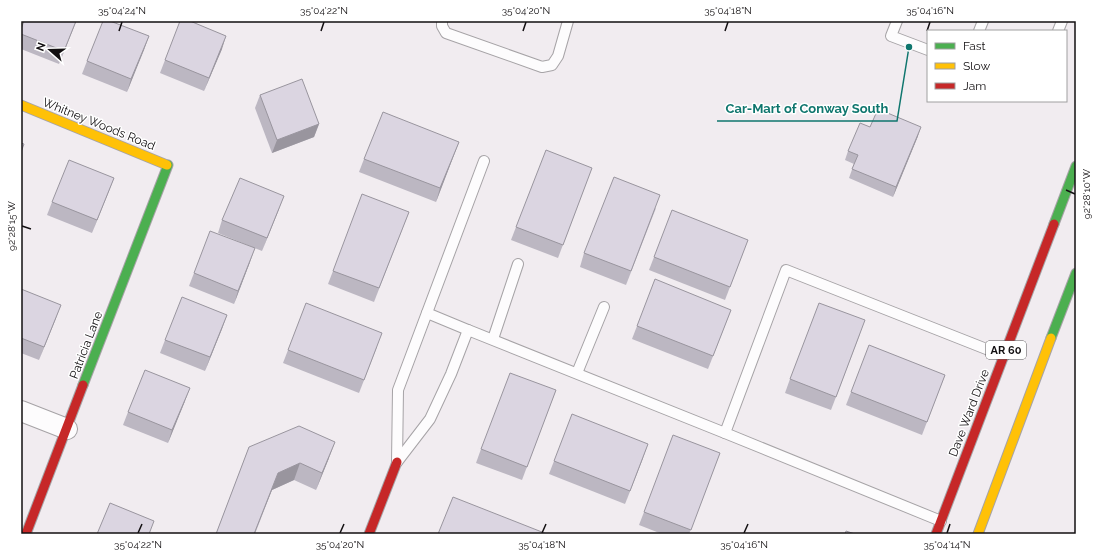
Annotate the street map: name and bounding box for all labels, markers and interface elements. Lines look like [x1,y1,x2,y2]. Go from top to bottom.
text: 35°04'24"N [98,5,146,16]
text: 35°04'22"N [300,5,348,16]
text: 35°04'20"N [502,5,550,16]
text: 35°04'18"N [704,5,752,16]
text: 35°04'16"N [906,5,954,16]
north arrow [30,30,70,70]
legend [927,30,1067,102]
text: Fast [963,39,986,53]
text: N [34,41,49,53]
text: Slow [963,59,990,73]
text: Jam [963,79,986,93]
street label: Whitney Woods Road [41,95,157,153]
callout: Car-Mart of Conway South [717,96,897,121]
text: Car-Mart of Conway South [726,101,889,116]
text: 92°28'10"W [1081,168,1092,219]
text: 92°28'15"W [6,201,17,251]
street label: Patricia Lane [67,309,105,381]
road number: AR 60 [986,341,1026,359]
street label: Dave Ward Drive [946,367,992,459]
text: 35°04'22"N [114,539,162,550]
text: 35°04'20"N [316,539,364,550]
text: 35°04'18"N [518,539,566,550]
text: 35°04'16"N [720,539,768,550]
text: 35°04'14"N [923,539,971,550]

